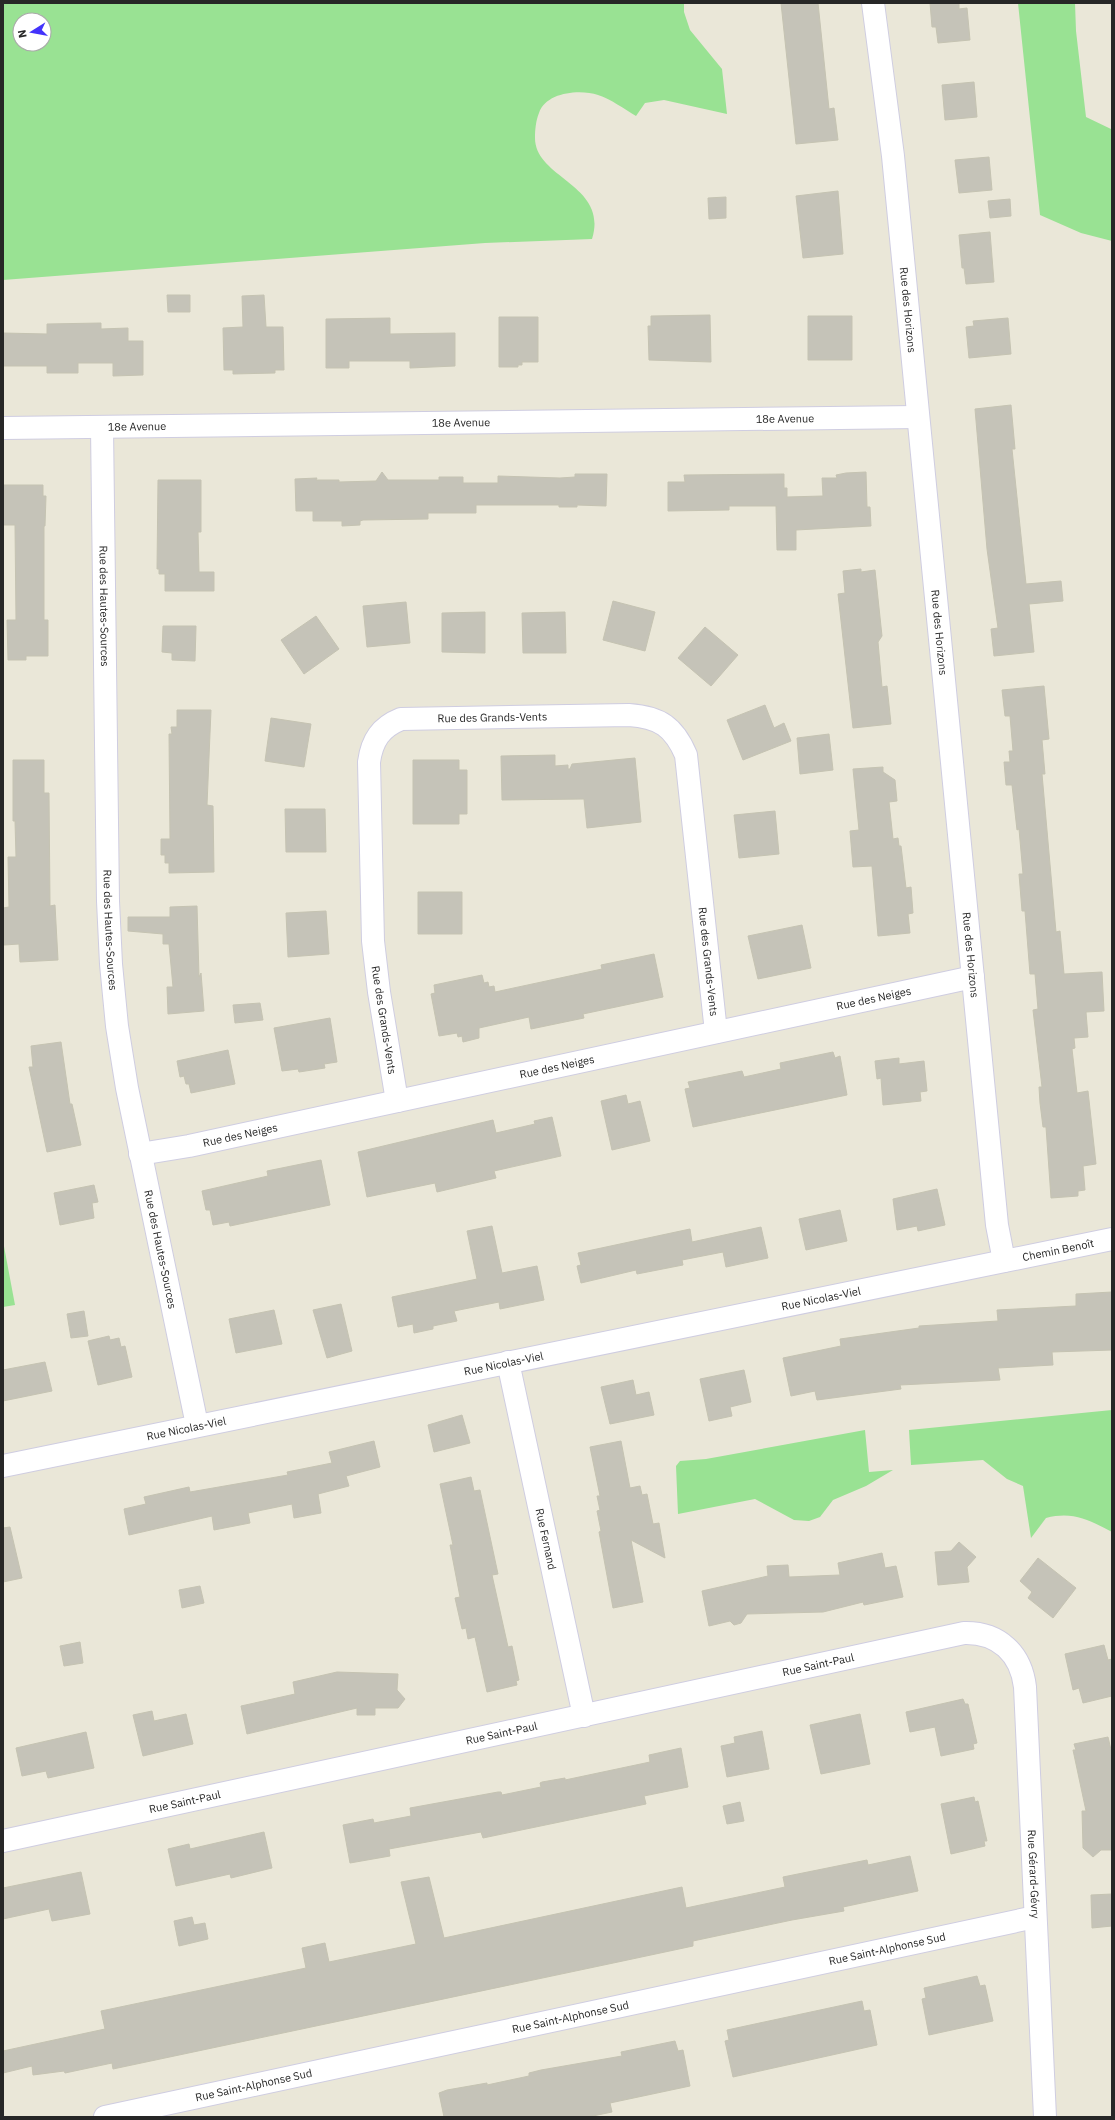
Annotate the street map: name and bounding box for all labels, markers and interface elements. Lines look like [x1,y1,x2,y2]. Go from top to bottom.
north arrow [12,12,52,52]
text: N [15,29,30,39]
street label: Rue des Horizons [897,267,919,353]
street label: 18e Avenue [756,411,814,426]
street label: 18e Avenue [432,415,490,430]
street label: 18e Avenue [108,419,166,434]
street label: Rue des Hautes-Sources [96,545,112,667]
street label: Rue des Horizons [928,589,950,676]
street label: Rue des Grands-Vents [437,709,547,725]
street label: Rue des Hautes-Sources [101,869,121,991]
street label: Rue des Grands-Vents [696,906,721,1017]
street label: Rue des Horizons [960,912,982,998]
street label: Rue des Grands-Vents [369,965,399,1075]
street label: Rue des Neiges [835,984,912,1013]
street label: Rue des Neiges [518,1052,596,1082]
street label: Rue des Neiges [202,1120,279,1150]
street label: Rue des Hautes-Sources [141,1189,180,1310]
street label: Chemin Benoît [1021,1236,1095,1264]
street label: Rue Nicolas-Viel [780,1284,862,1314]
street label: Rue Nicolas-Viel [463,1349,545,1378]
street label: Rue Nicolas-Viel [145,1414,227,1443]
street label: Rue Fernand [533,1507,559,1571]
street label: Rue Saint-Paul [781,1650,855,1679]
street label: Rue Saint-Paul [464,1719,539,1748]
street label: Rue Saint-Paul [148,1787,222,1816]
street label: Rue Gérard-Gévry [1025,1829,1043,1919]
street label: Rue Saint-Alphonse Sud [827,1929,947,1968]
street label: Rue Saint-Alphonse Sud [511,1998,630,2036]
street label: Rue Saint-Alphonse Sud [194,2066,313,2104]

